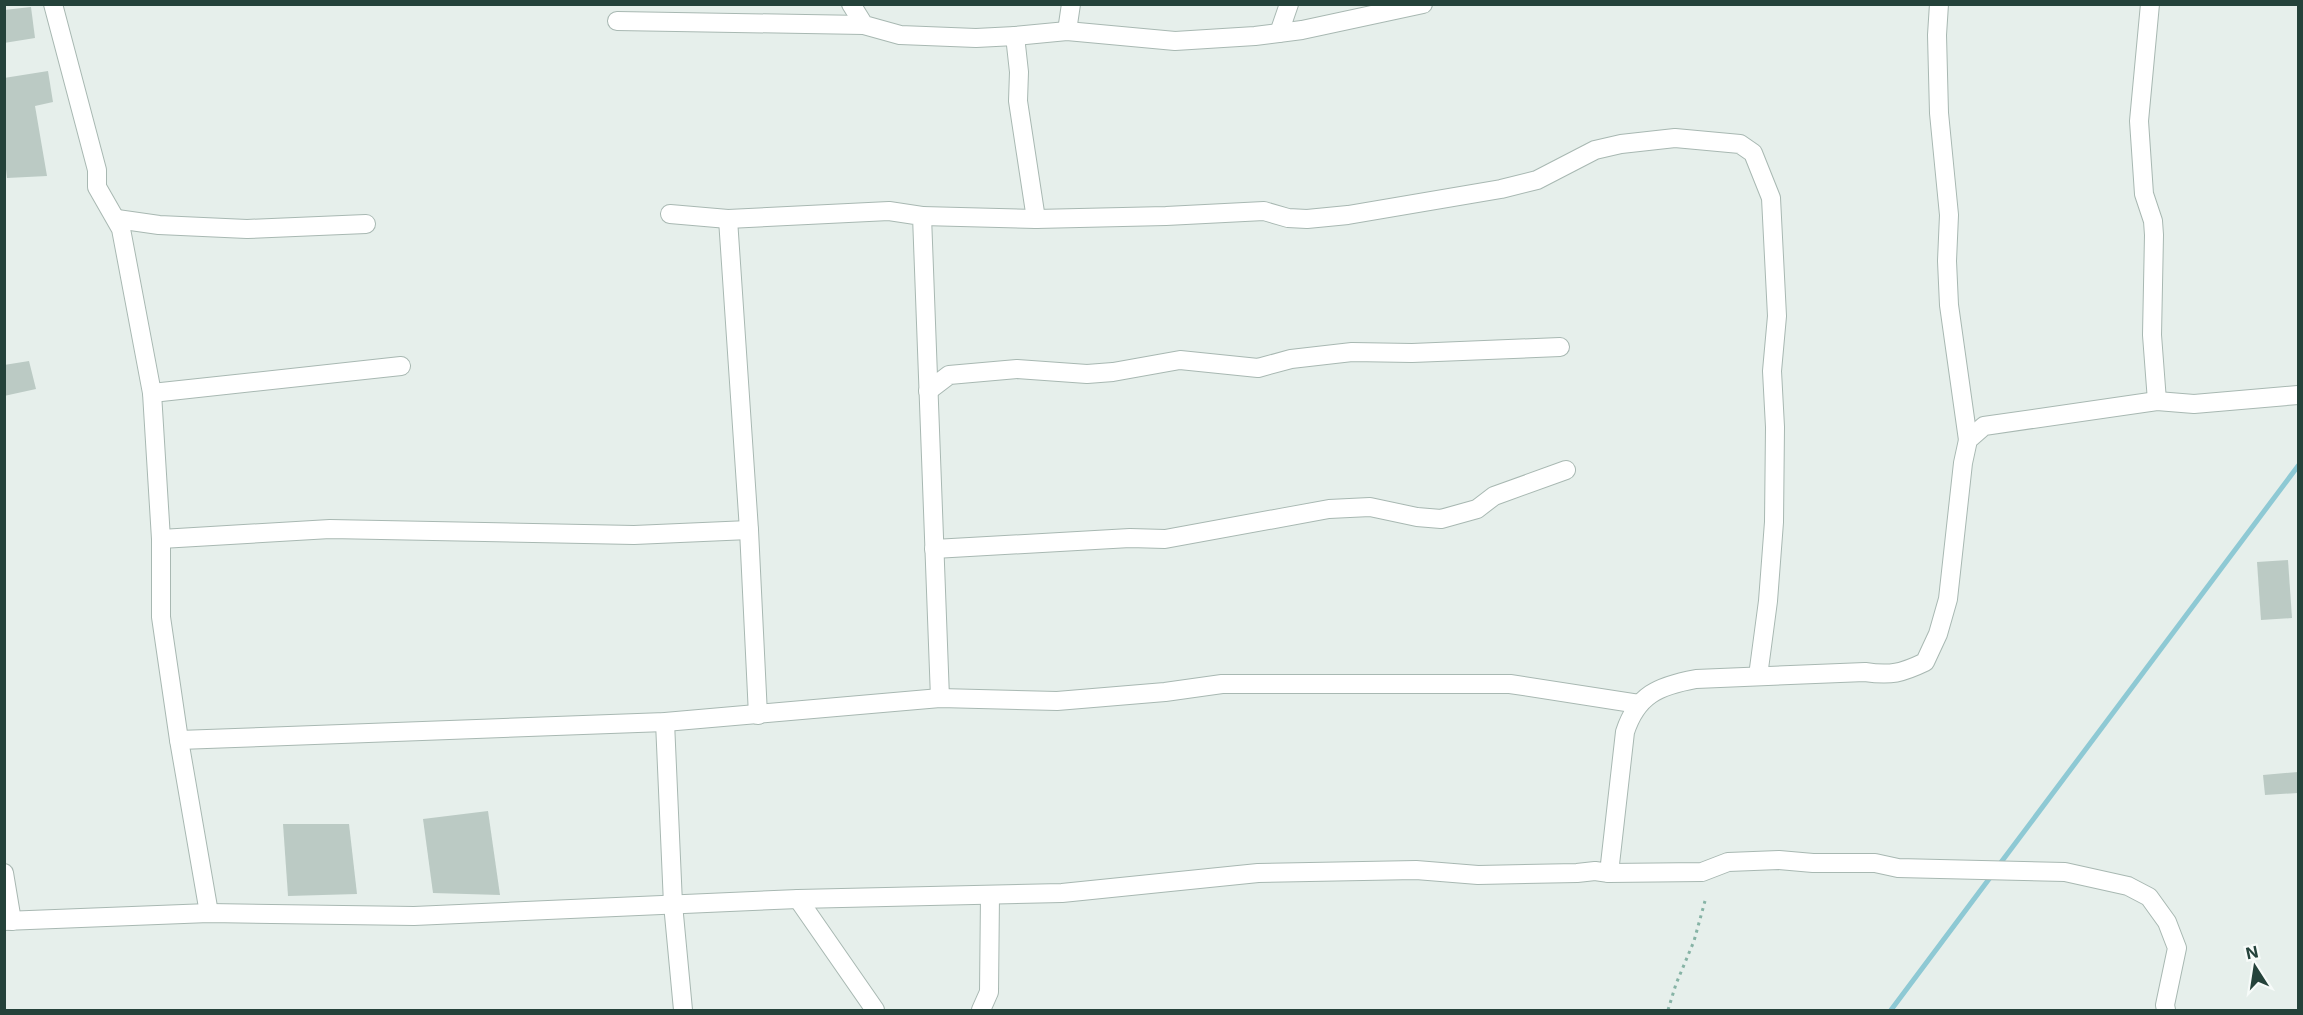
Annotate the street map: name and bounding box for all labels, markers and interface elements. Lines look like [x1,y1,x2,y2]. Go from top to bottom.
north arrow [2225,937,2285,997]
text: N [2244,941,2260,963]

